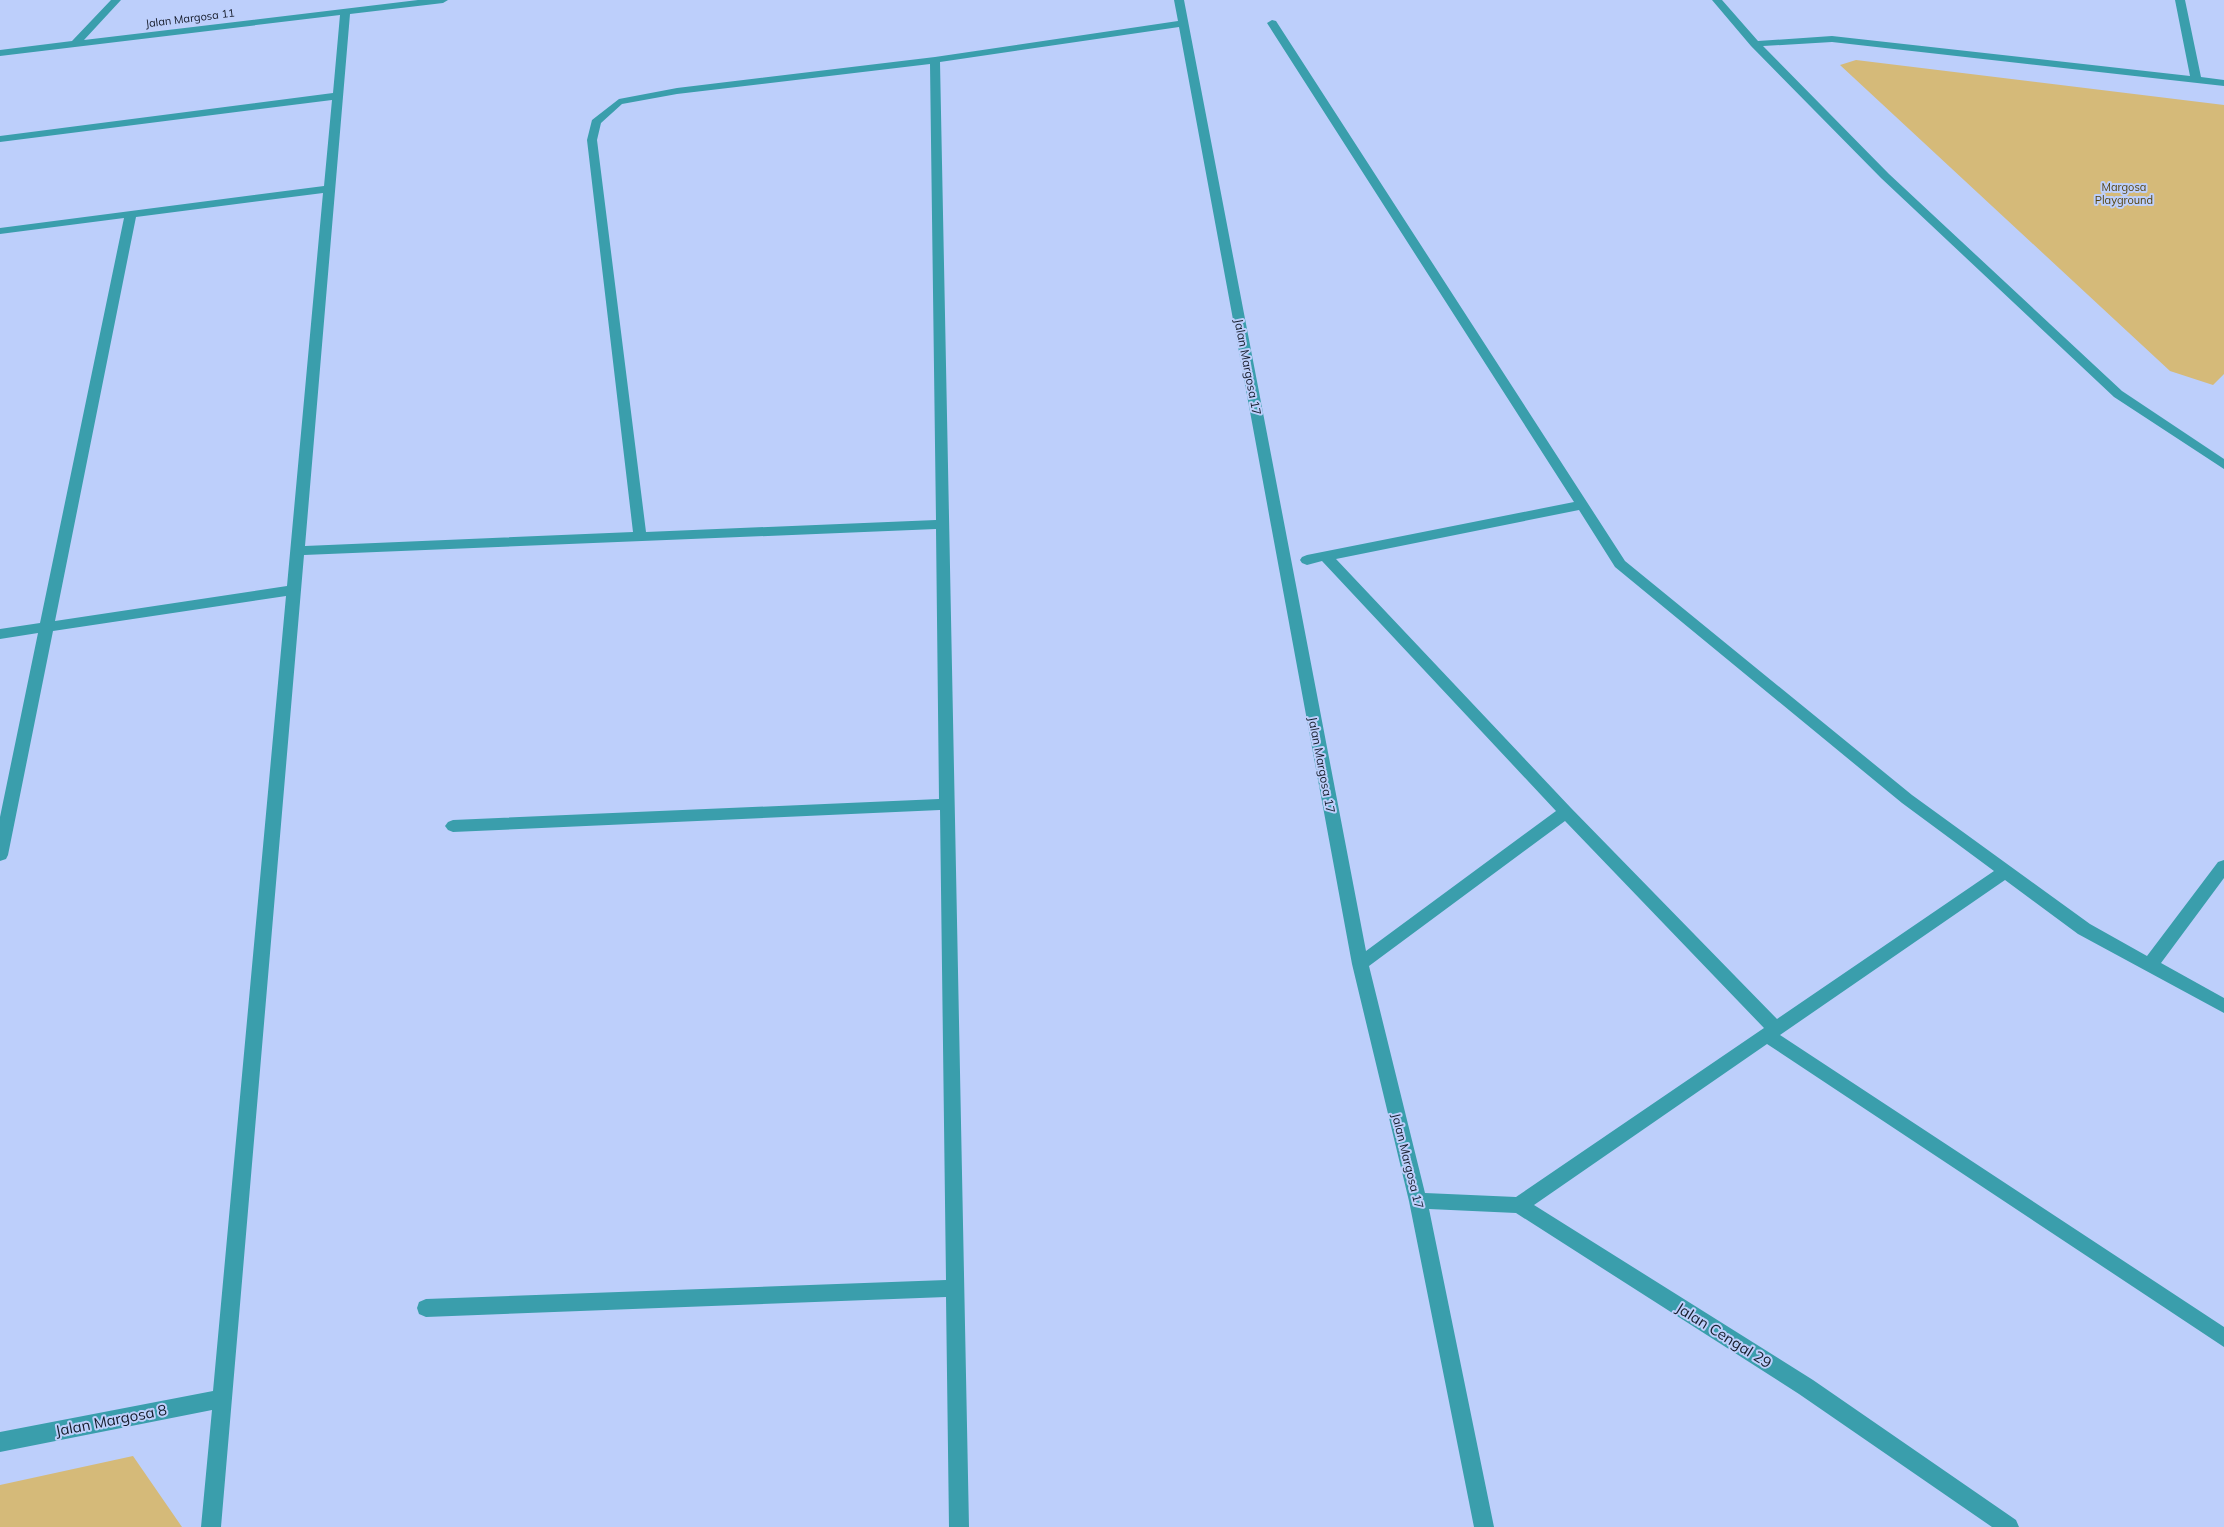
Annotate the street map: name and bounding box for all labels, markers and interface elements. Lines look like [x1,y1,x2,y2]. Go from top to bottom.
street label: Jalan Margosa 11 [145,6,235,30]
park label: Margosa Playground [2095,180,2153,207]
street label: Jalan Margosa 17 [1231,318,1265,416]
street label: Jalan Margosa 17 [1305,716,1339,814]
street label: Jalan Margosa 17 [1389,1112,1427,1210]
street label: Jalan Cengal 29 [1673,1298,1775,1372]
street label: Jalan Margosa 8 [54,1400,168,1440]

